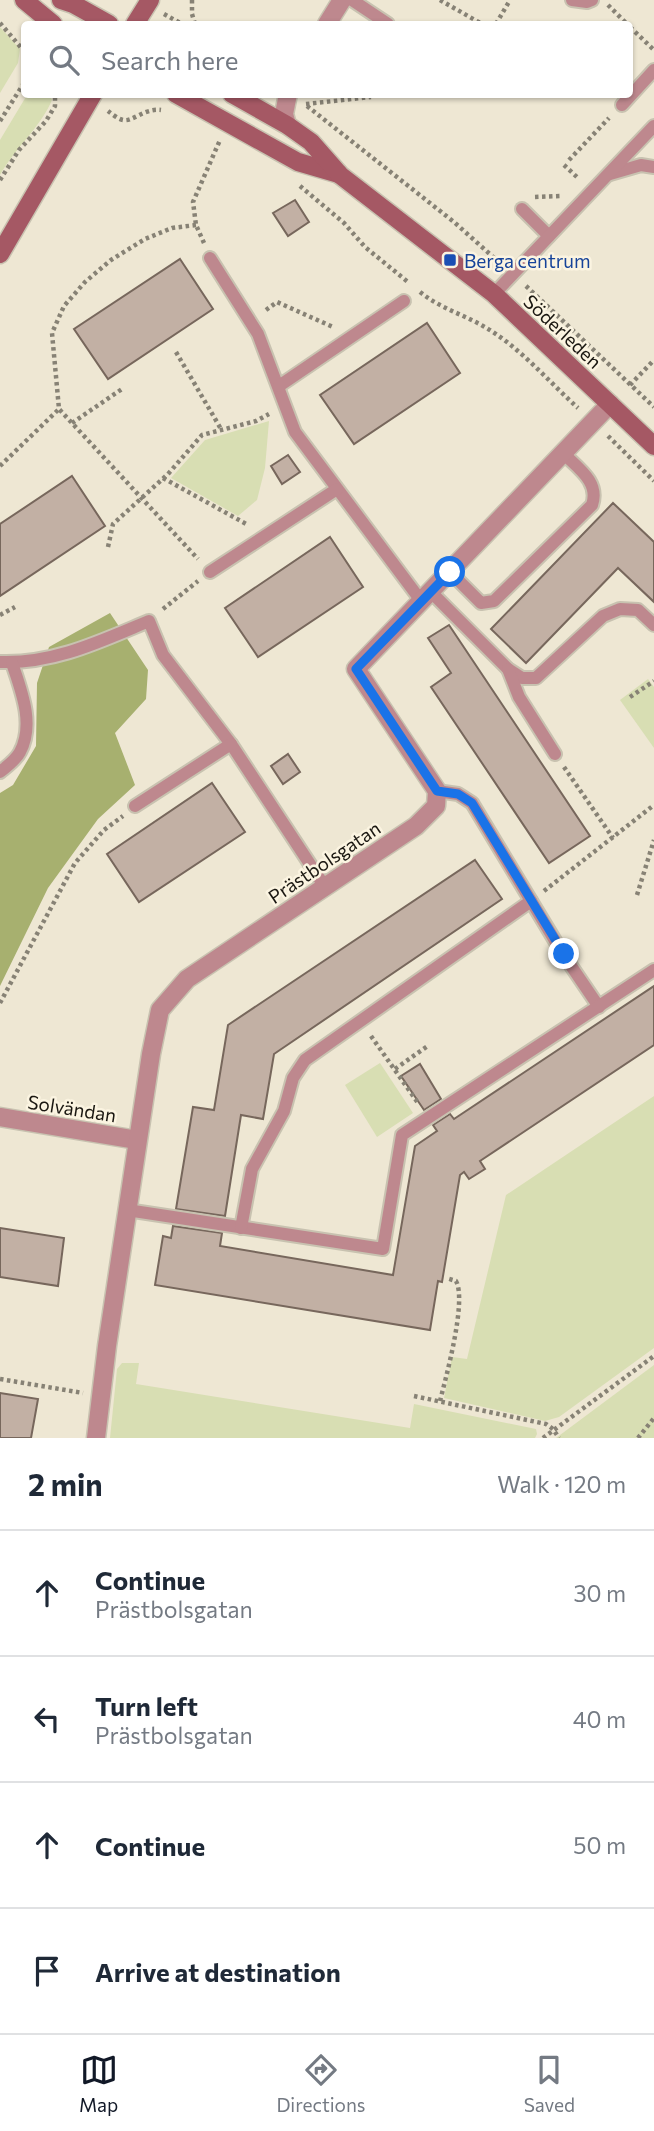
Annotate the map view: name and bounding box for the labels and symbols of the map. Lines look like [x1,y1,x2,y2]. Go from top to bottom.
place label: Berga centrum [464,249,591,272]
marker: Berga centrum [442,252,458,268]
street label: Söderleden [519,289,607,373]
route start [434,556,465,587]
street label: Prästbolsgatan [264,816,384,908]
route end [548,938,579,969]
street label: Solvändan [26,1090,118,1126]

